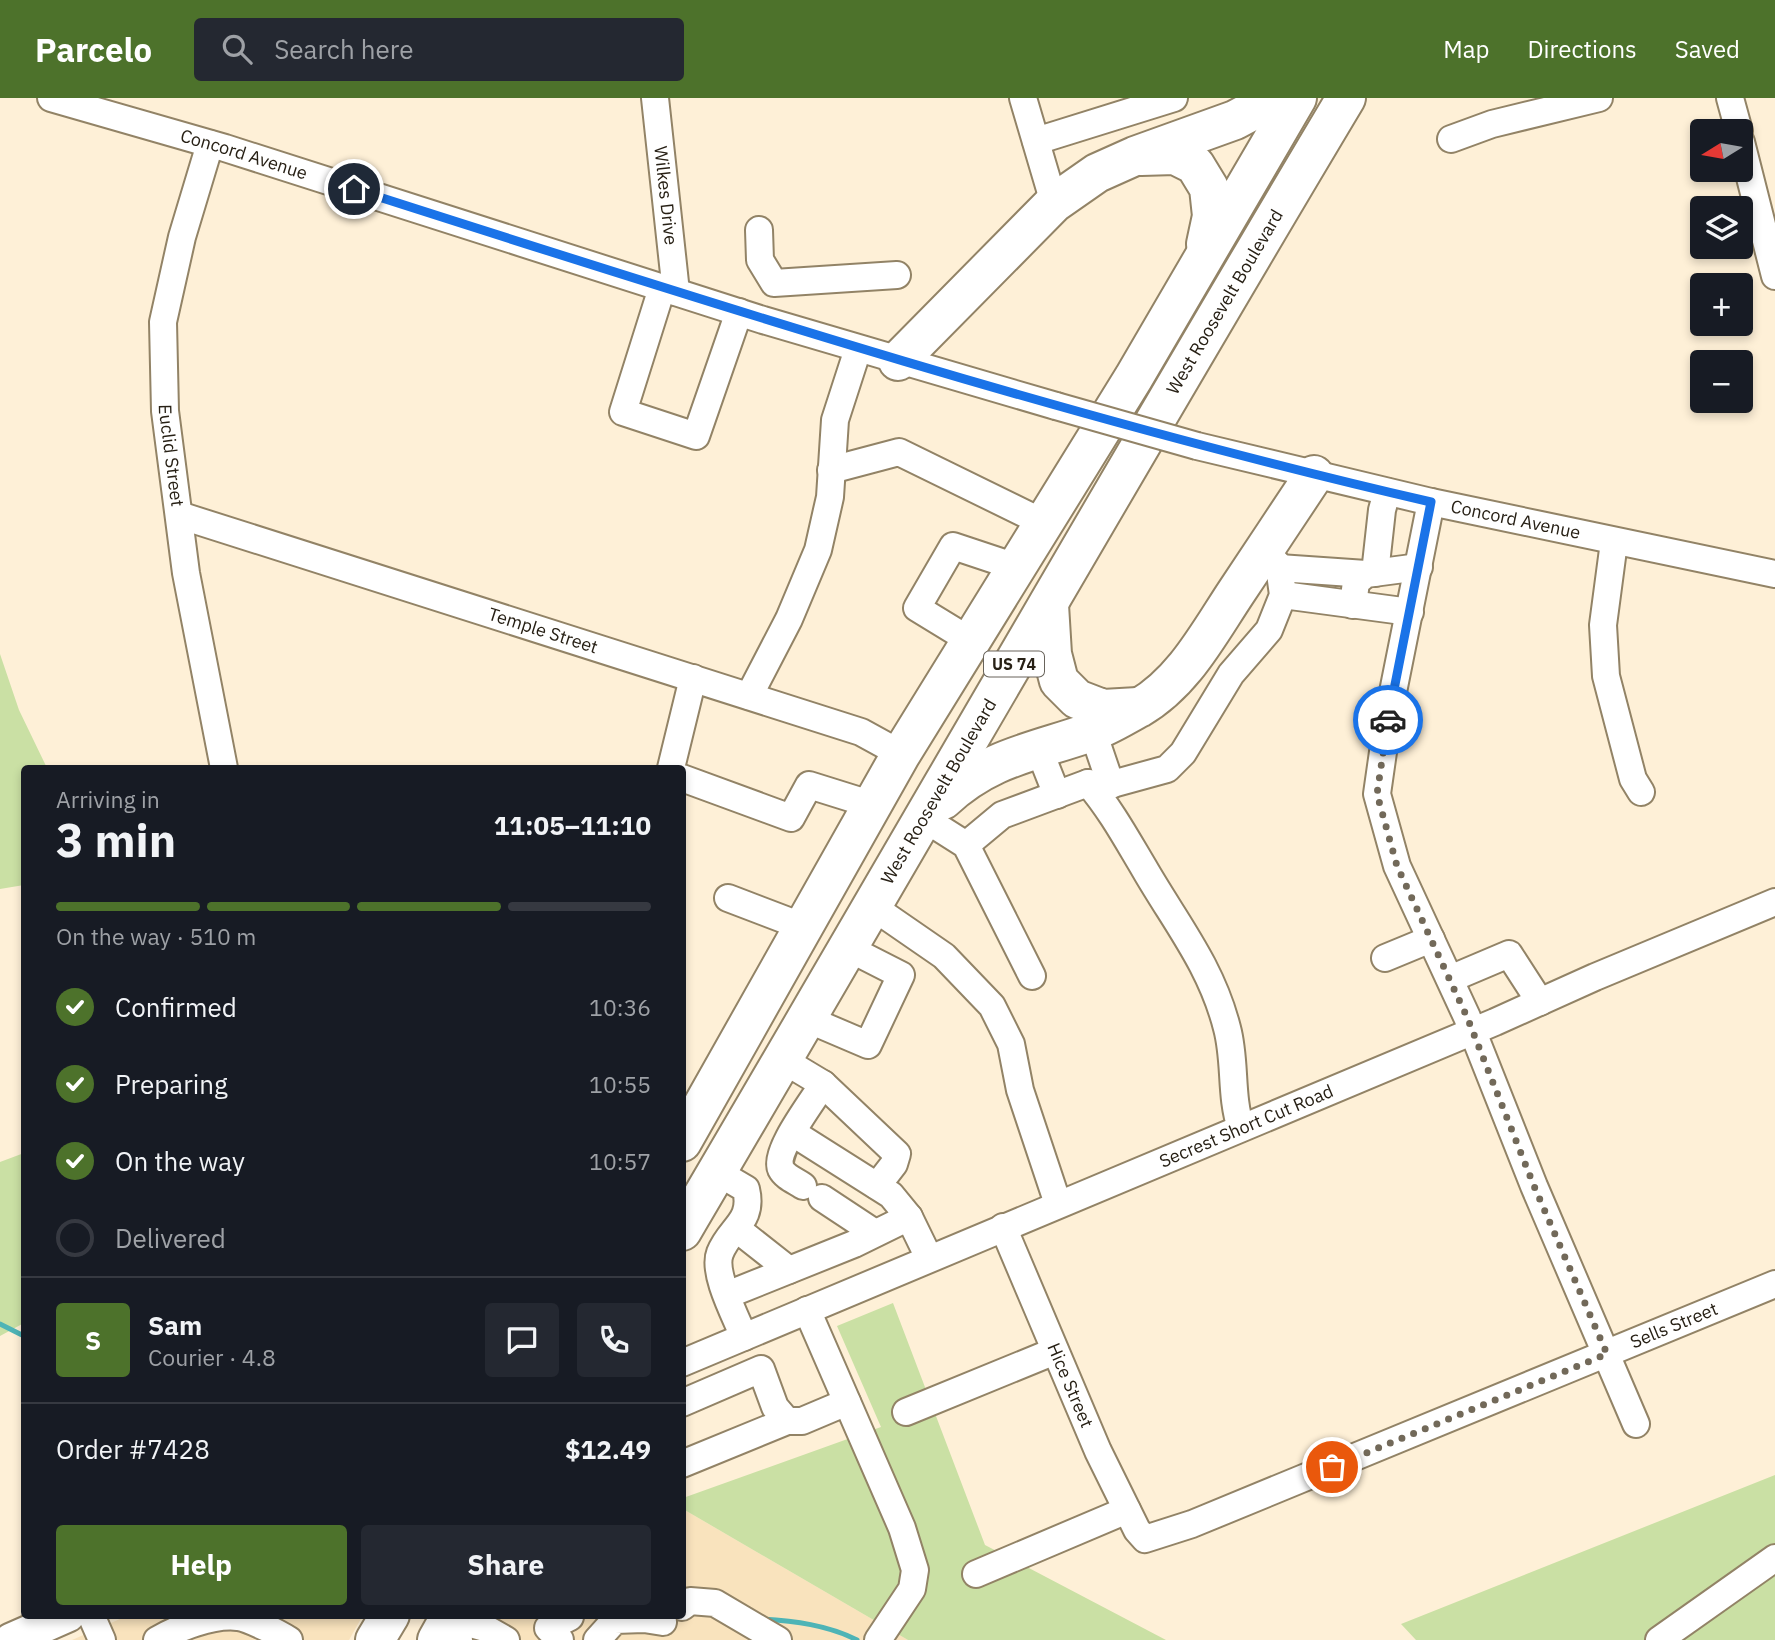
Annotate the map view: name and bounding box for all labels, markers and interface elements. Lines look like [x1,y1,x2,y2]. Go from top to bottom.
search box [194,18,684,81]
text: Parcelo [35,28,152,71]
icon: search [218,30,256,68]
text: Search here [274,32,414,66]
text: Map [1443,33,1489,65]
text: Directions [1527,33,1637,65]
text: Saved [1675,33,1740,65]
north arrow [1690,119,1754,182]
map controls [1690,119,1753,413]
street label: Concord Avenue [178,124,311,185]
street label: Wilkes Drive [649,145,683,246]
pin [324,159,384,219]
icon: home [335,170,373,208]
button: layers [1690,196,1753,259]
street label: West Roosevelt Boulevard [1161,205,1288,398]
button: + [1690,273,1753,336]
button: − [1690,350,1753,413]
street label: Euclid Street [154,404,189,508]
street label: Concord Avenue [1449,494,1583,544]
street label: Temple Street [486,602,601,659]
road number: US 74 [984,652,1044,677]
courier [1353,685,1423,755]
street label: West Roosevelt Boulevard [875,694,1001,888]
icon: car [1369,701,1407,739]
text: Arriving in [56,784,160,814]
text: 11:05–11:10 [494,808,651,842]
text: 3 min [56,810,176,870]
text: On the way · 510 m [56,921,256,951]
icon: check [56,988,94,1026]
text: Confirmed [115,990,237,1024]
text: 10:36 [589,992,651,1022]
icon: check [56,1065,94,1103]
text: Preparing [115,1067,228,1101]
text: 10:55 [589,1069,651,1099]
street label: Secrest Short Cut Road [1156,1079,1337,1173]
icon: check [56,1142,94,1180]
text: On the way [115,1144,245,1178]
text: 10:57 [589,1146,651,1176]
text: Delivered [115,1221,226,1255]
street label: Sells Street [1627,1297,1721,1353]
button: chat [485,1303,559,1377]
button: phone [577,1303,651,1377]
text: Sam [148,1308,202,1342]
text: S [85,1323,101,1357]
street label: Hice Street [1043,1339,1099,1431]
text: Courier · 4.8 [148,1342,276,1372]
text: Order #7428 [56,1432,210,1466]
text: $12.49 [565,1432,651,1466]
pin [1302,1437,1362,1497]
icon: bag [1313,1448,1351,1486]
button: Help [56,1525,347,1605]
button: Share [361,1525,651,1605]

